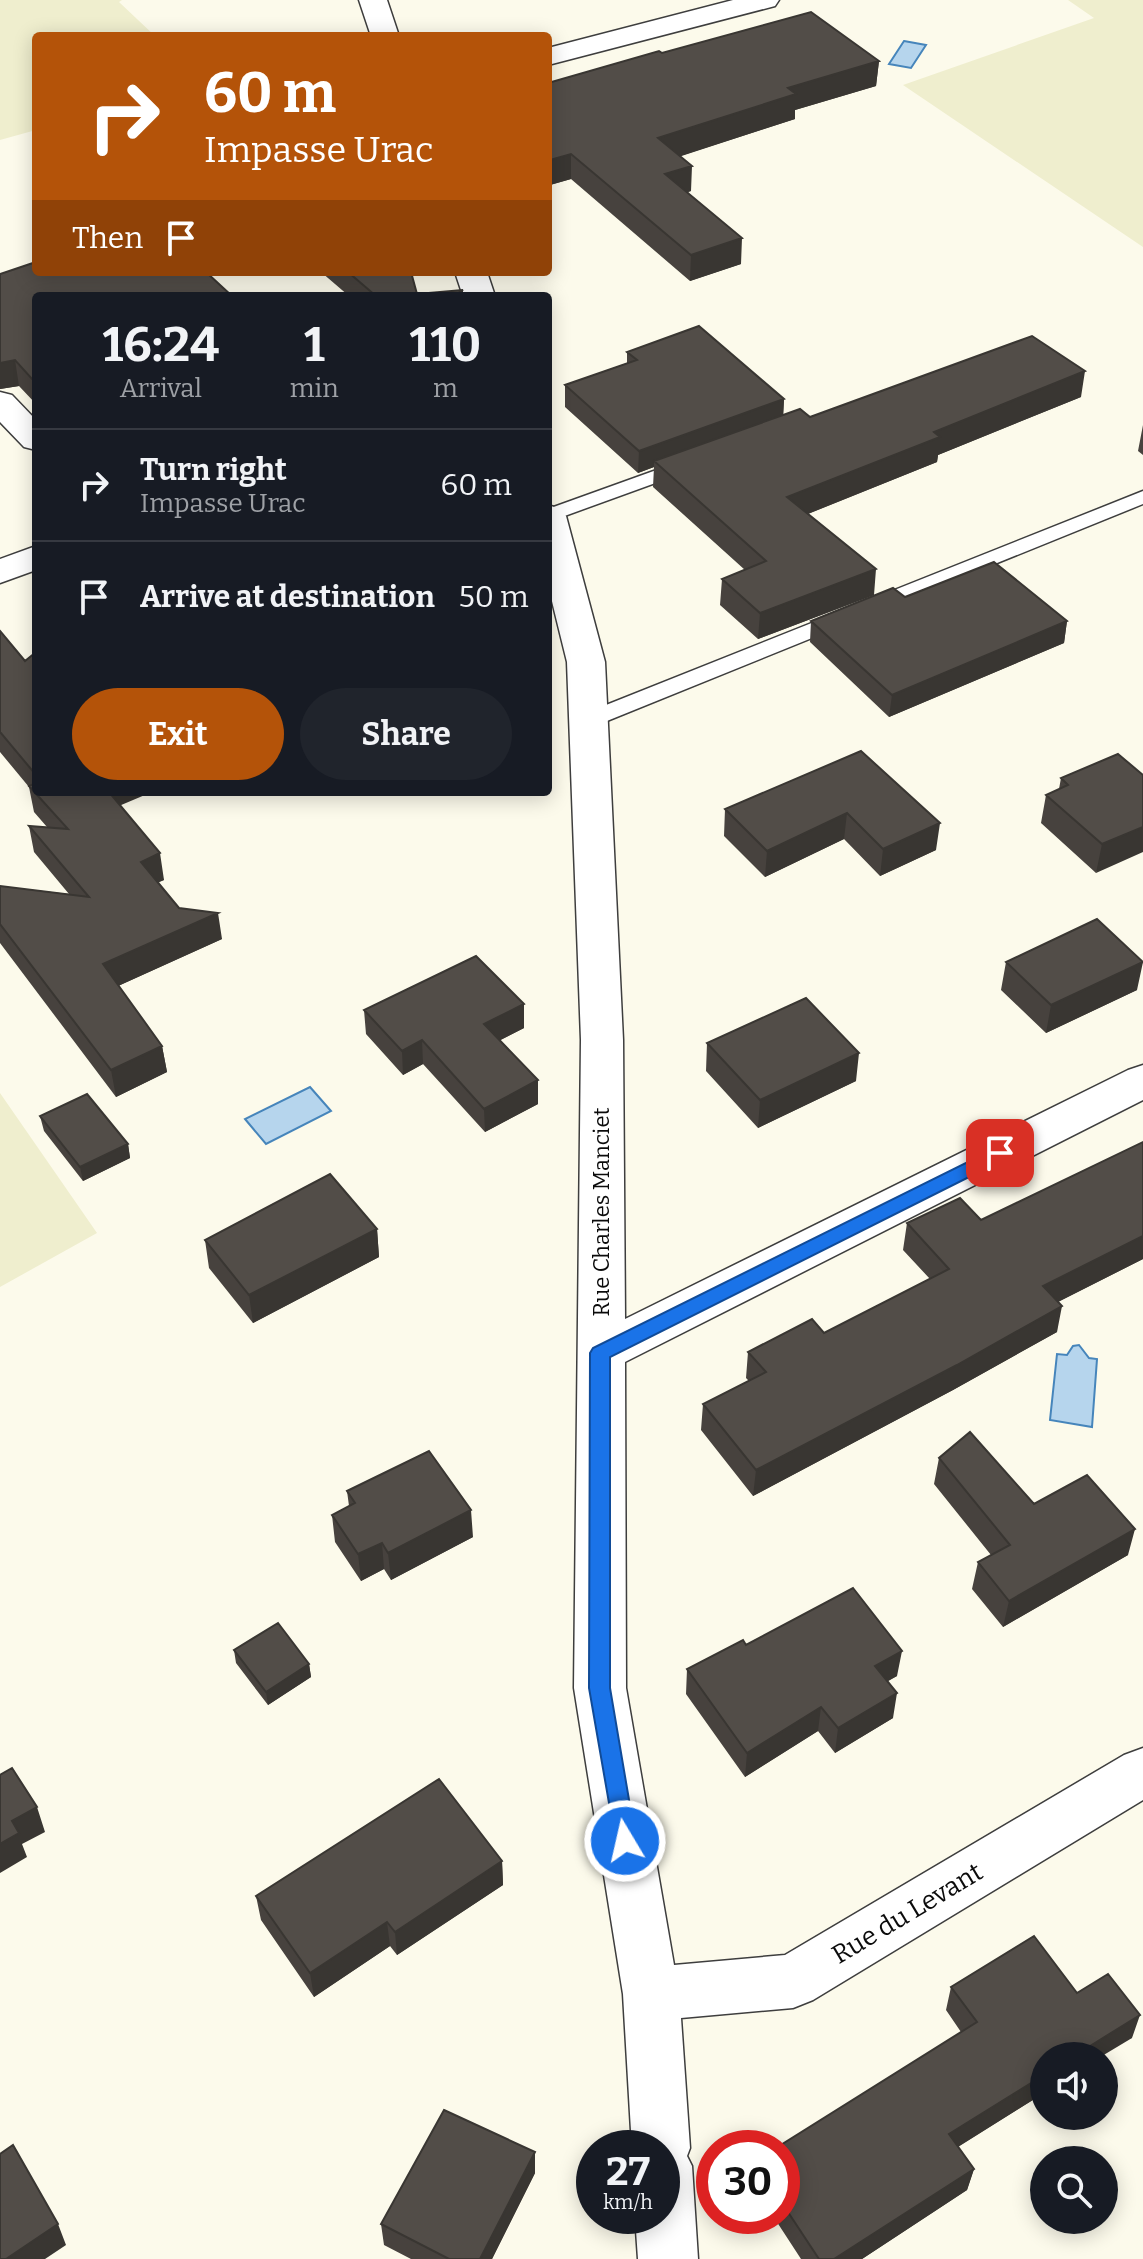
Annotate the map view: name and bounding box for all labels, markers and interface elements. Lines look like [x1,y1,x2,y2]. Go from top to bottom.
text: 60 m [204,60,336,127]
icon: right [72,64,176,168]
text: Impasse Urac [204,128,433,172]
icon: arrive [159,216,203,260]
text: Then [72,220,143,256]
text: 16:24 [103,316,219,374]
text: 1 [304,316,325,374]
text: 110 [409,316,481,374]
text: Arrival [120,373,202,404]
text: min [290,373,339,404]
text: m [433,373,458,404]
text: Turn right [140,452,287,488]
icon: right [72,463,116,507]
text: 60 m [441,467,512,503]
text: Impasse Urac [140,488,306,519]
icon: arrive [72,575,116,619]
text: Arrive at destination [140,579,435,615]
text: 50 m [459,579,529,615]
button: Exit [72,688,284,780]
button: Share [300,688,512,780]
street label: Rue Charles Manciet [588,1108,615,1316]
pin [966,1119,1034,1187]
icon: arrive [978,1131,1022,1175]
position arrow [583,1799,667,1883]
street label: Rue du Levant [826,1856,989,1970]
map controls [1030,2042,1118,2234]
button: sound [1030,2042,1118,2130]
speed limit sign: 30 [696,2130,800,2234]
button: search [1030,2146,1118,2234]
text: 27 [606,2148,650,2196]
text: km/h [603,2190,653,2214]

